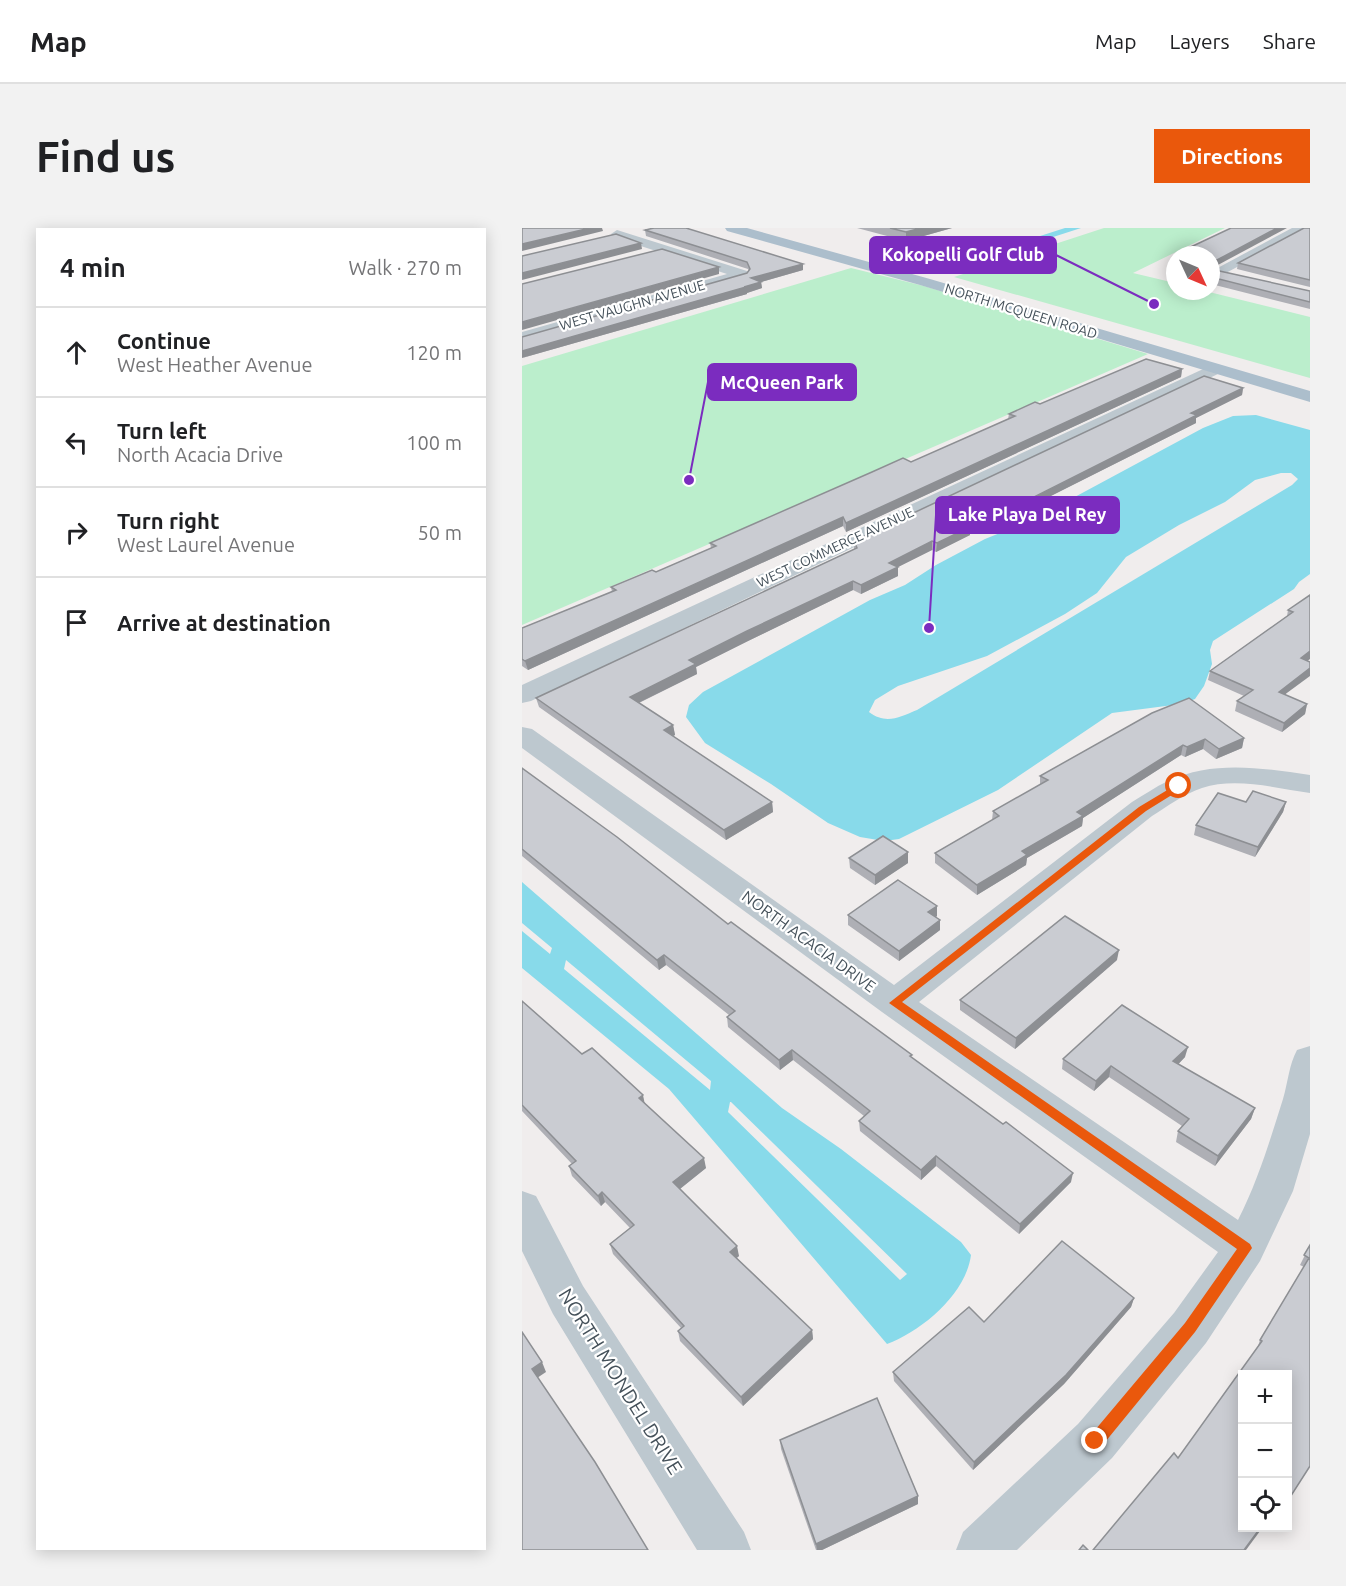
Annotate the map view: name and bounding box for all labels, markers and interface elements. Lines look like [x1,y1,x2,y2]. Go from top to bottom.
text: Map [30,26,87,57]
text: Map [1095,29,1136,53]
text: Layers [1169,29,1230,53]
text: Share [1263,29,1316,53]
button: Directions [1154,129,1310,183]
text: Find us [36,133,175,180]
callout: Kokopelli Golf Club [870,237,1056,273]
text: Kokopelli Golf Club [882,244,1044,264]
north arrow [1166,246,1220,300]
text: 4 min [60,253,126,282]
text: Walk · 270 m [349,256,462,279]
street label: WEST VAUGHN AVENUE [557,277,707,333]
street label: NORTH MCQUEEN ROAD [943,280,1099,342]
text: Continue [117,328,211,353]
icon: ahead [60,336,93,369]
text: 120 m [406,341,462,364]
text: West Heather Avenue [117,353,312,376]
callout: McQueen Park [708,364,856,400]
text: McQueen Park [720,372,844,392]
text: Turn left [117,418,207,443]
icon: left [60,426,93,459]
text: 100 m [406,431,462,454]
text: North Acacia Drive [117,443,283,466]
callout: Lake Playa Del Rey [936,497,1119,533]
street label: WEST COMMERCE AVENUE [754,503,916,590]
text: Lake Playa Del Rey [948,504,1107,524]
text: Turn right [117,508,219,533]
icon: right [60,516,93,549]
text: 50 m [418,521,462,544]
text: West Laurel Avenue [117,533,295,556]
icon: arrive [60,606,93,639]
text: Arrive at destination [117,610,331,635]
route start [1165,772,1191,798]
street label: NORTH ACACIA DRIVE [739,886,879,996]
street label: NORTH MONDEL DRIVE [554,1284,688,1478]
map controls [1238,1370,1292,1532]
button: + [1238,1370,1292,1424]
button: − [1238,1424,1292,1478]
route end [1081,1427,1107,1453]
button: locate [1238,1478,1292,1532]

